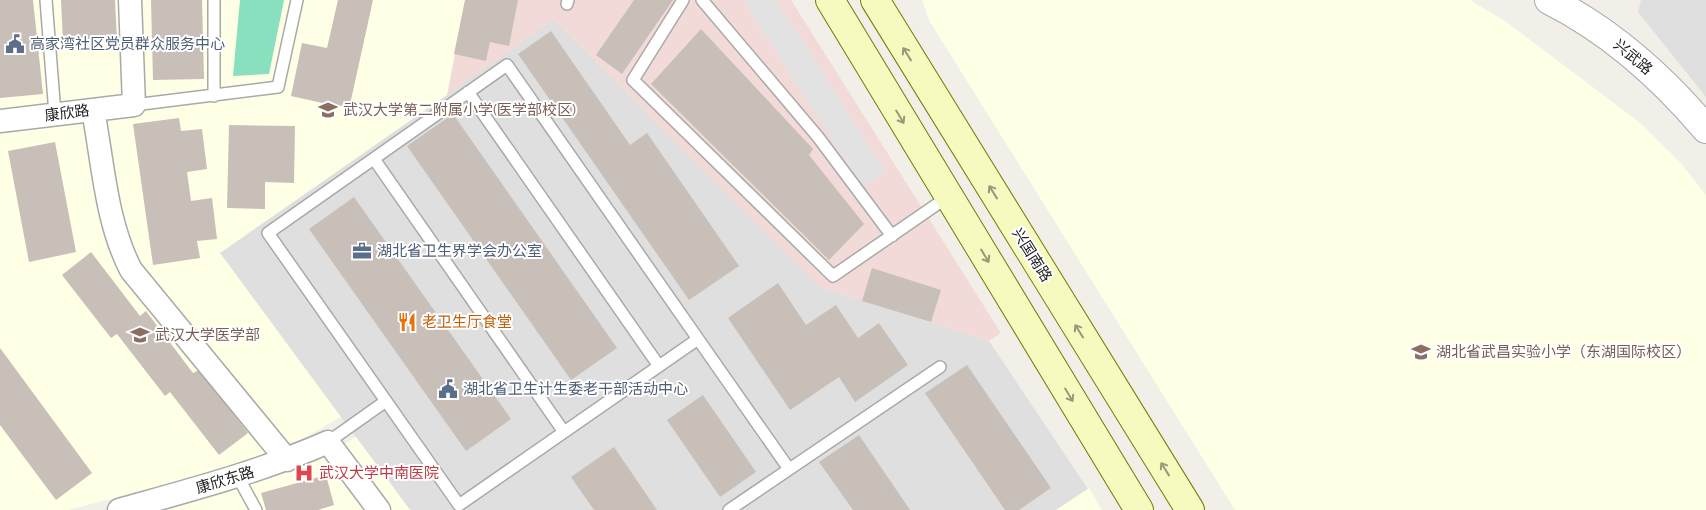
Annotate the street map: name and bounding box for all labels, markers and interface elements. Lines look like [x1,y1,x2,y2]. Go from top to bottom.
public building icon: 高家湾社区党员群众服务中心 [4,33,26,55]
place label: 高家湾社区党员群众服务中心 [30,35,225,53]
street label: 兴武路 [1610,36,1656,78]
one-way arrow [902,48,912,62]
school or university icon: 武汉大学第二附属小学(医学部校区) [317,99,339,121]
street label: 康欣路 [44,101,90,125]
place label: 武汉大学第二附属小学(医学部校区) [343,101,576,119]
one-way arrow [896,109,906,123]
one-way arrow [988,186,998,200]
street label: 兴国南路 [1008,225,1056,285]
office icon: 湖北省卫生界学会办公室 [351,240,373,262]
place label: 湖北省卫生界学会办公室 [377,242,542,260]
one-way arrow [980,248,990,262]
restaurant icon: 老卫生厅食堂 [396,311,418,333]
place label: 老卫生厅食堂 [422,313,512,331]
school or university icon: 武汉大学医学部 [129,324,151,346]
one-way arrow [1073,324,1083,338]
place label: 武汉大学医学部 [155,326,260,344]
school or university icon: 湖北省武昌实验小学（东湖国际校区） [1410,341,1432,363]
place label: 湖北省武昌实验小学（东湖国际校区） [1436,343,1691,361]
public building icon: 湖北省卫生计生委老干部活动中心 [437,378,459,400]
place label: 湖北省卫生计生委老干部活动中心 [463,380,688,398]
one-way arrow [1064,387,1074,401]
hospital icon: 武汉大学中南医院 [293,462,315,484]
one-way arrow [1159,462,1169,476]
street label: 康欣东路 [194,463,256,497]
place label: 武汉大学中南医院 [319,464,439,482]

